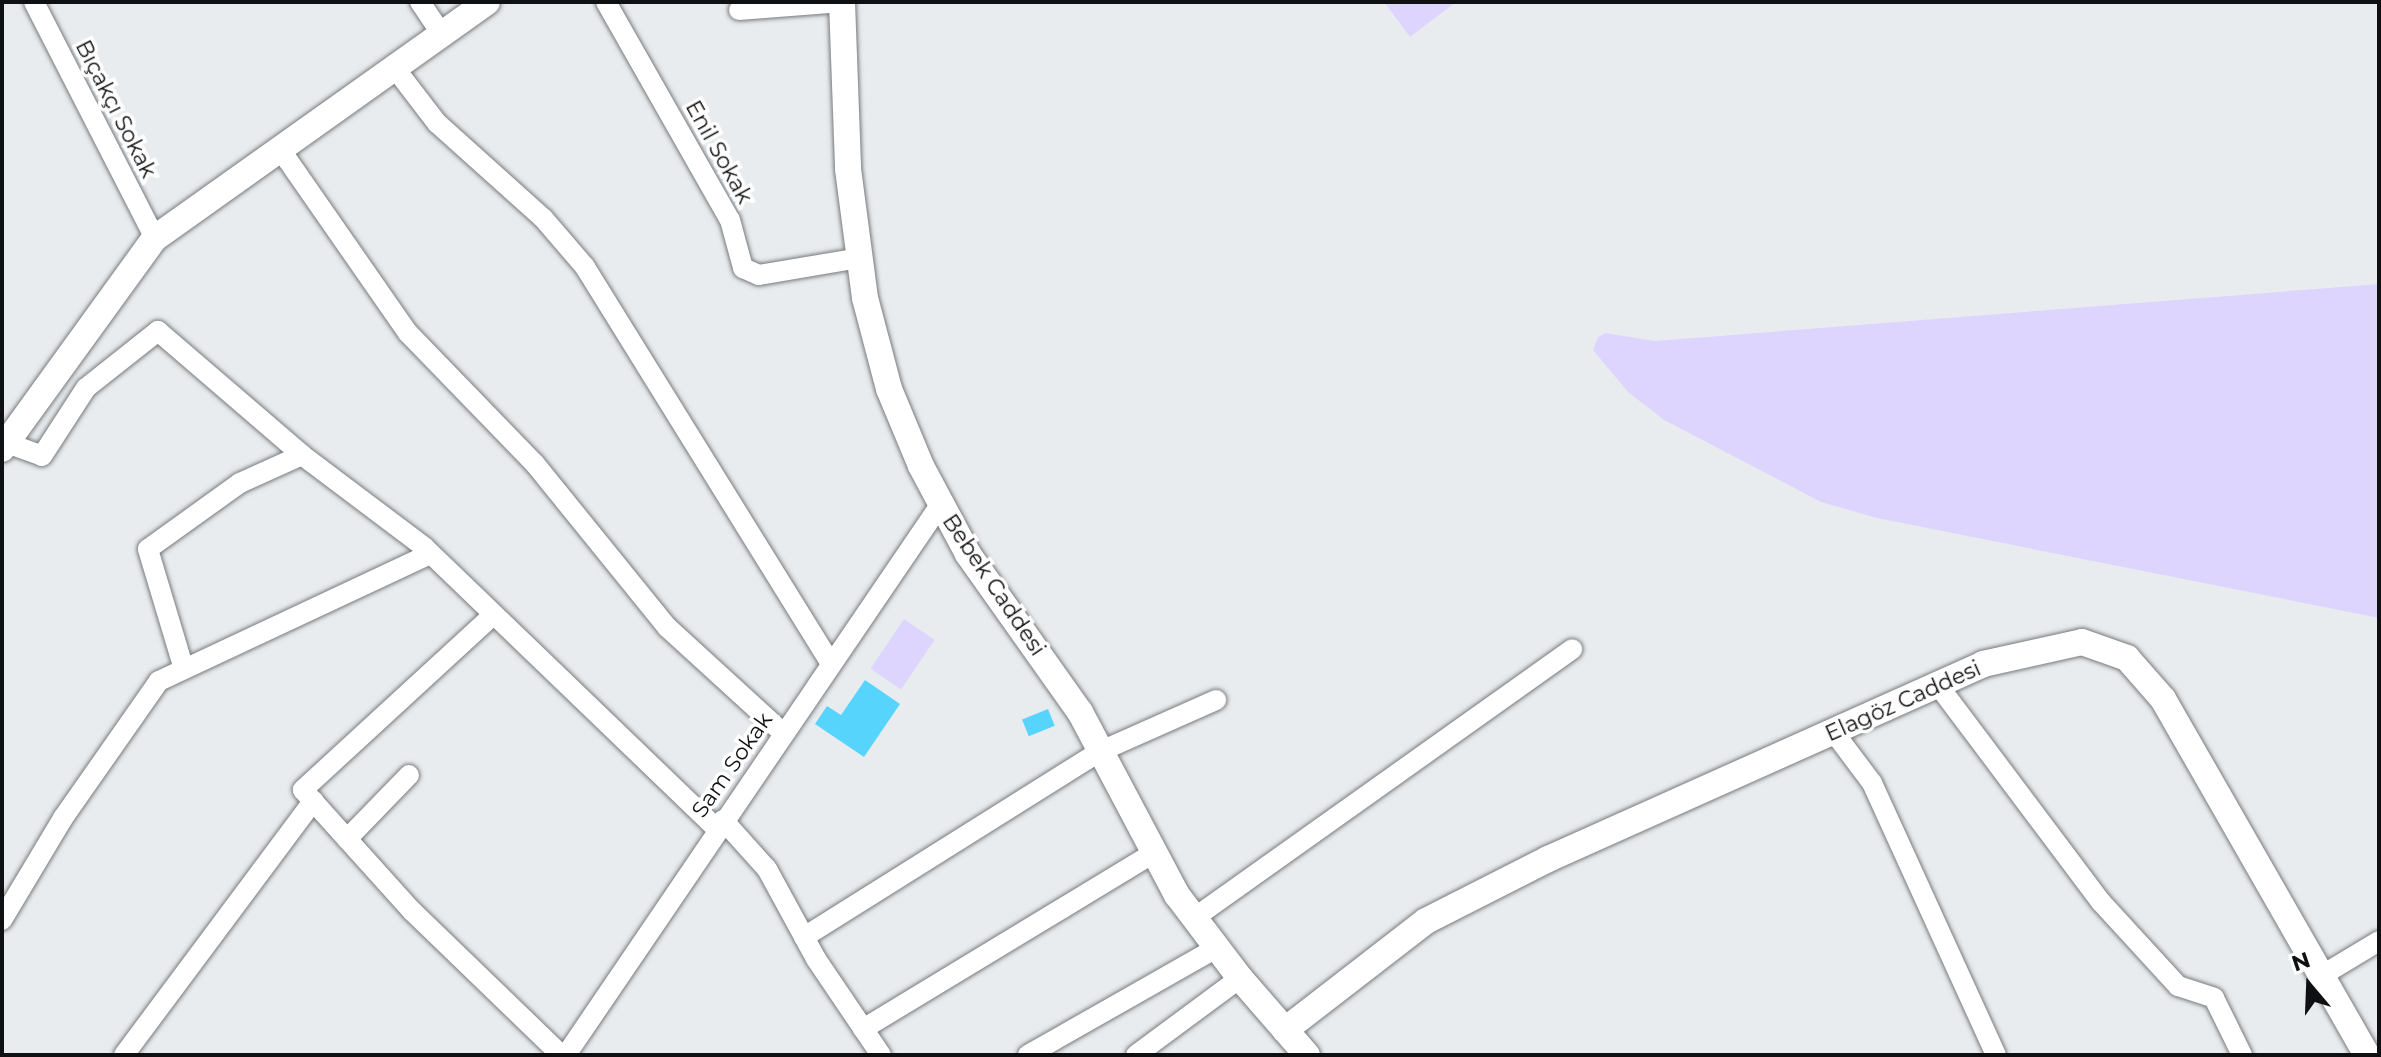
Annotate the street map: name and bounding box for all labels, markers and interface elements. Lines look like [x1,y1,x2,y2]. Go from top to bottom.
street label: Bıçakçı Sokak [70,36,162,182]
street label: Enil Sokak [680,96,758,208]
street label: Bebek Caddesi [937,509,1051,661]
street label: Elagöz Caddesi [1821,655,1985,747]
street label: Sam Sokak [686,707,778,823]
north arrow [2269,945,2349,1025]
text: N [2288,946,2314,977]

